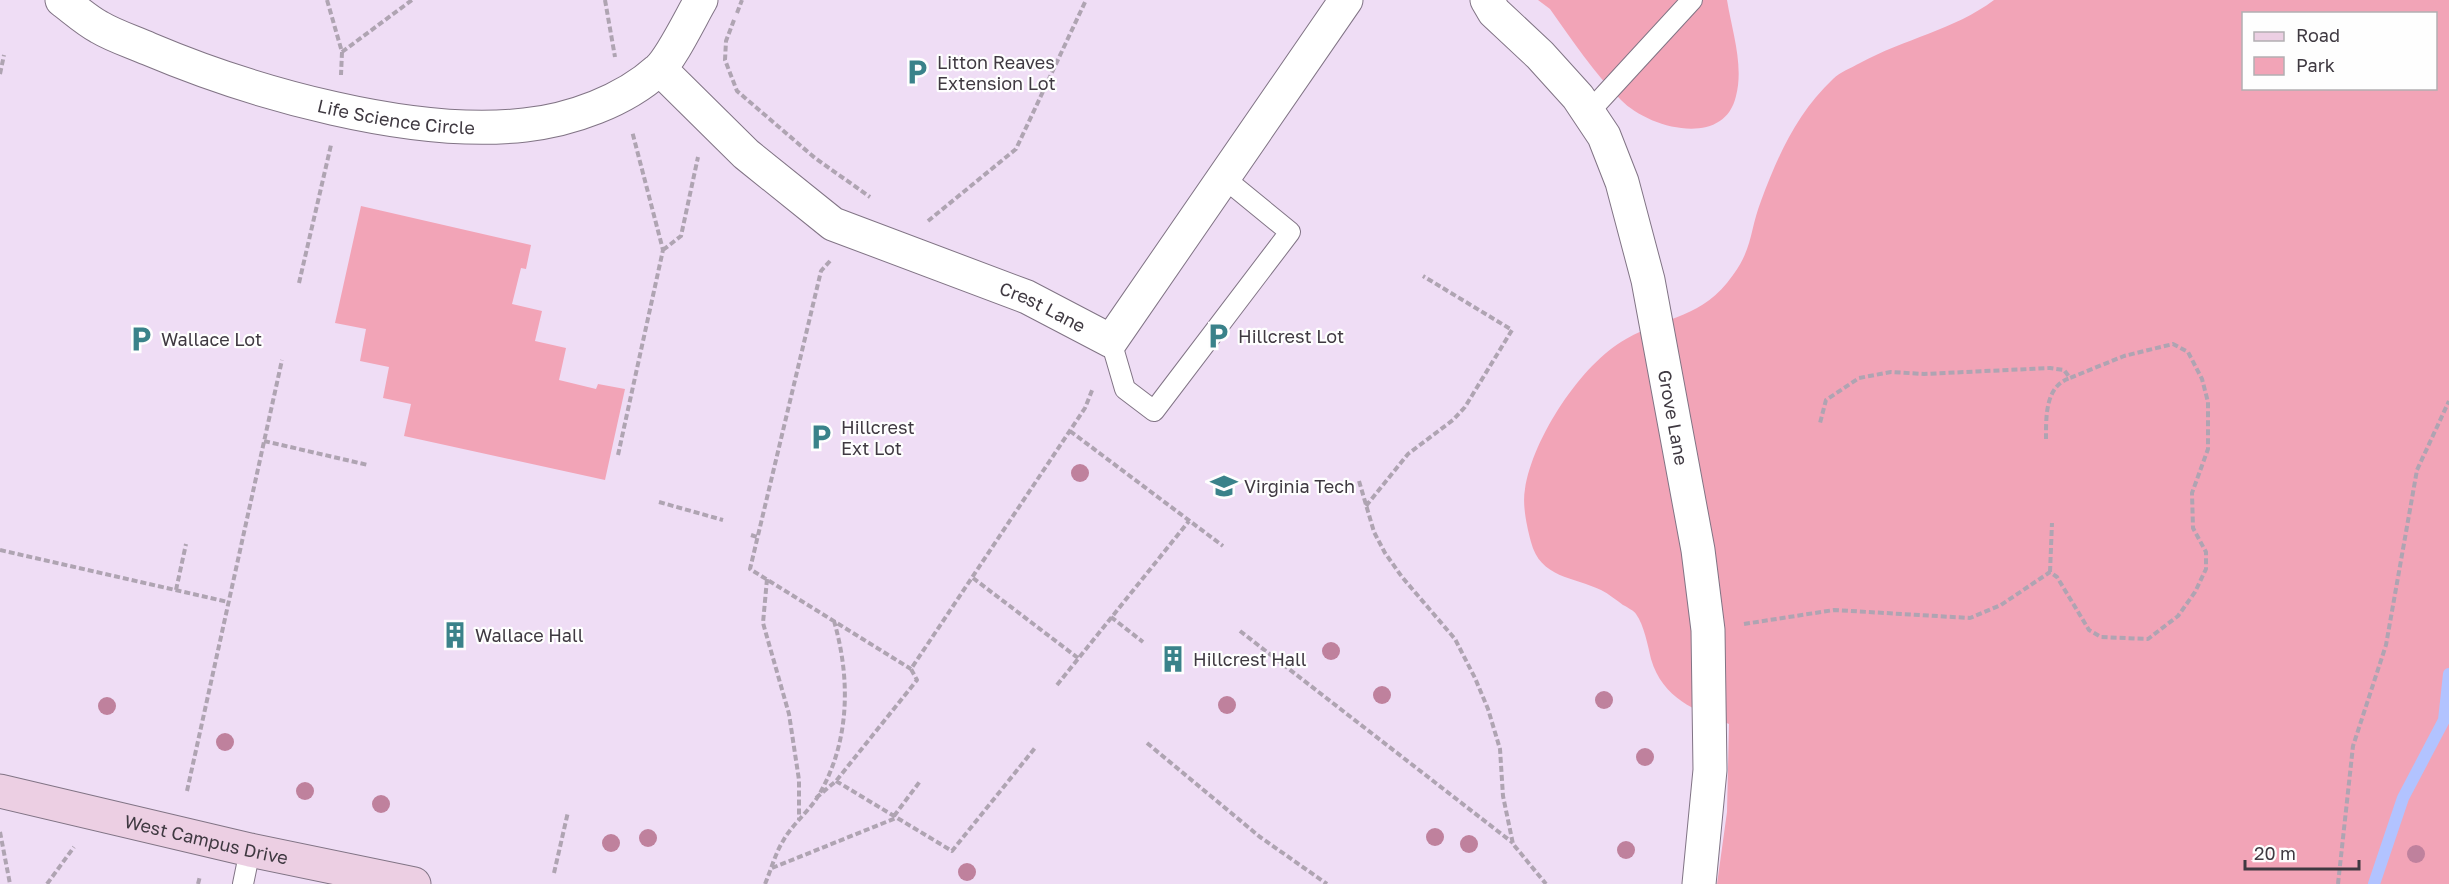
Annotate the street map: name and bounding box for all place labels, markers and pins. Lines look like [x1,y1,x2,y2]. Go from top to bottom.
place label: Litton Reaves Extension Lot [937,51,1056,94]
parking icon: Litton Reaves Extension Lot [902,57,932,87]
parking icon: Hillcrest Lot [1203,321,1233,351]
parking icon: Wallace Lot [126,324,156,354]
place label: Hillcrest Lot [1238,325,1344,347]
place label: Wallace Lot [161,328,262,350]
place label: Hillcrest Ext Lot [841,416,915,459]
parking icon: Hillcrest Ext Lot [806,422,836,452]
school or university icon: Virginia Tech [1209,471,1239,501]
place label: Virginia Tech [1244,475,1355,497]
building icon: Wallace Hall [440,620,470,650]
place label: Wallace Hall [475,624,584,646]
building icon: Hillcrest Hall [1158,644,1188,674]
place label: Hillcrest Hall [1193,648,1307,670]

